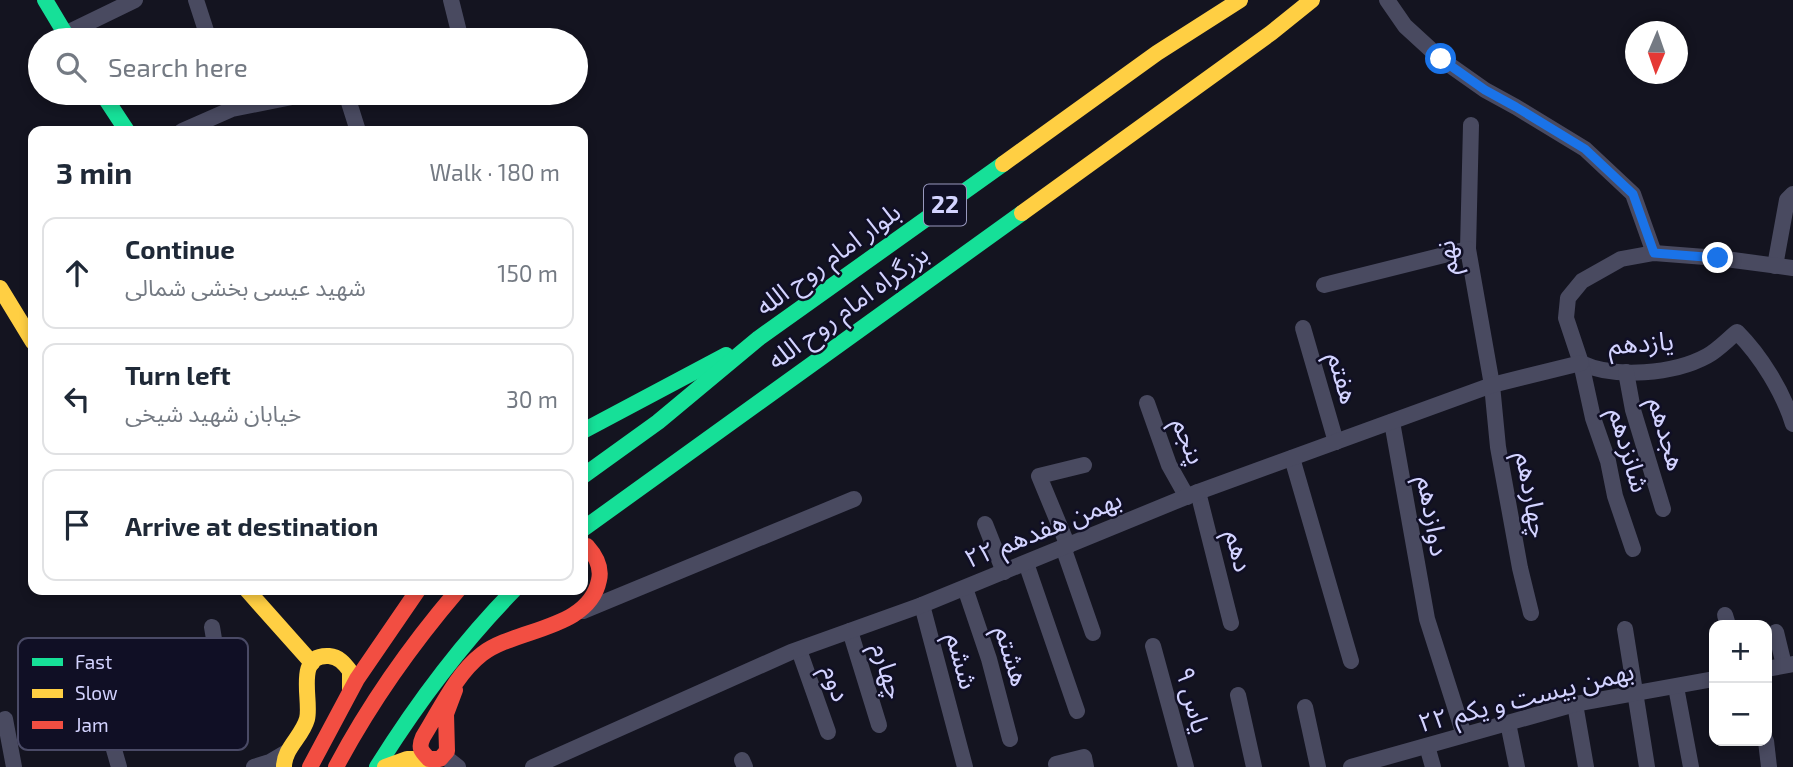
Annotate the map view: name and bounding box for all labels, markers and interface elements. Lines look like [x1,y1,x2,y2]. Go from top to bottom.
north arrow [1625,21,1688,84]
search box [28,28,588,105]
route start [1425,43,1456,74]
icon: search [52,48,90,86]
text: Search here [108,51,248,82]
text: 3 min [56,154,132,190]
text: Walk · 180 m [430,158,560,186]
road number: 22 [924,184,966,226]
street label: بلوار امام روح الله [749,195,909,326]
text: Continue [125,233,235,264]
street label: بزرگراه امام روح الله [761,237,937,379]
street label: نهم [1428,239,1469,277]
route end [1702,242,1733,273]
icon: ahead [58,254,96,292]
text: 150 m [497,259,558,287]
text: شهید عیسی بخشی شمالی [125,273,366,301]
street label: یازدهم [1607,324,1675,365]
street label: هفتم [1317,348,1367,409]
text: Turn left [125,359,231,390]
icon: left [58,380,96,418]
text: 30 m [506,385,558,413]
street label: هجدهم [1637,393,1694,475]
text: خیابان شهید شیخی [125,399,301,427]
street label: شانزدهم [1598,404,1657,497]
street label: پنجم [1161,412,1214,471]
street label: چهاردهم [1505,449,1556,541]
street label: دوازدهم [1406,473,1457,559]
street label: ۲۲ بهمن هفدهم [959,482,1128,579]
icon: arrive [58,506,96,544]
text: Arrive at destination [125,510,378,541]
street label: دهم [1215,527,1261,576]
map controls [1709,620,1772,746]
button: + [1709,620,1772,683]
street label: هشتم [984,622,1037,691]
street label: ششم [935,629,986,694]
legend [18,638,248,750]
street label: چهارم [861,639,913,704]
text: Fast [75,650,112,673]
street label: ۲۲ بهمن بیست و یکم [1414,654,1638,743]
street label: دوم [811,660,858,707]
street label: یاس ۹ [1170,663,1218,736]
text: Slow [75,681,118,704]
button: − [1709,683,1772,746]
text: Jam [75,713,109,736]

